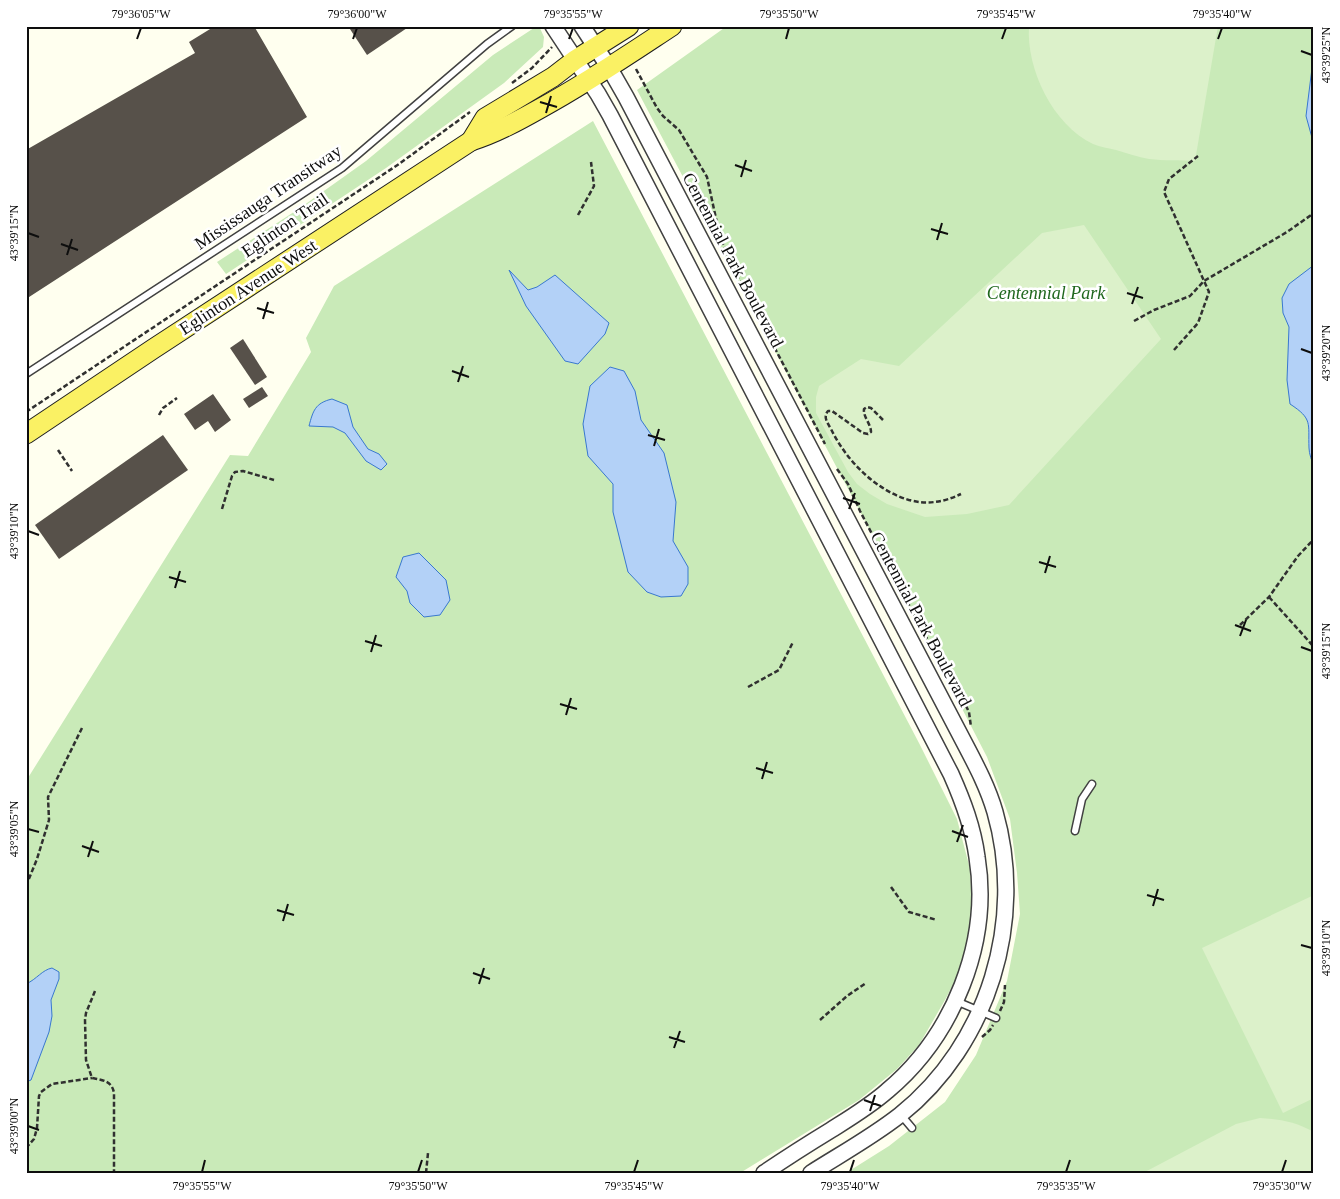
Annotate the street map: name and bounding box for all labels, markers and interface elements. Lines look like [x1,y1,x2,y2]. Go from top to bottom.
text: 79°36'05"W [111,7,171,21]
text: 79°36'00"W [327,7,387,21]
text: 79°35'55"W [543,7,603,21]
text: 79°35'50"W [759,7,819,21]
text: 79°35'45"W [976,7,1036,21]
text: 79°35'40"W [1192,7,1252,21]
text: 43°39'25"N [1319,26,1333,83]
street label: Mississauga Transitway [191,140,345,254]
street label: Centennial Park Boulevard [678,169,788,351]
street label: Eglinton Trail [238,189,332,261]
text: 43°39'15"N [7,204,21,261]
street label: Eglinton Avenue West [176,235,320,339]
park label: Centennial Park [987,283,1106,303]
text: 43°39'20"N [1319,324,1333,381]
text: 43°39'10"N [7,502,21,559]
street label: Centennial Park Boulevard [866,528,976,710]
text: 43°39'15"N [1319,622,1333,679]
text: 43°39'05"N [7,800,21,857]
text: 43°39'10"N [1319,919,1333,976]
text: 43°39'00"N [7,1097,21,1154]
text: 79°35'55"W [172,1179,232,1193]
text: 79°35'50"W [388,1179,448,1193]
text: 79°35'45"W [604,1179,664,1193]
text: 79°35'40"W [820,1179,880,1193]
text: 79°35'35"W [1036,1179,1096,1193]
text: 79°35'30"W [1252,1179,1312,1193]

